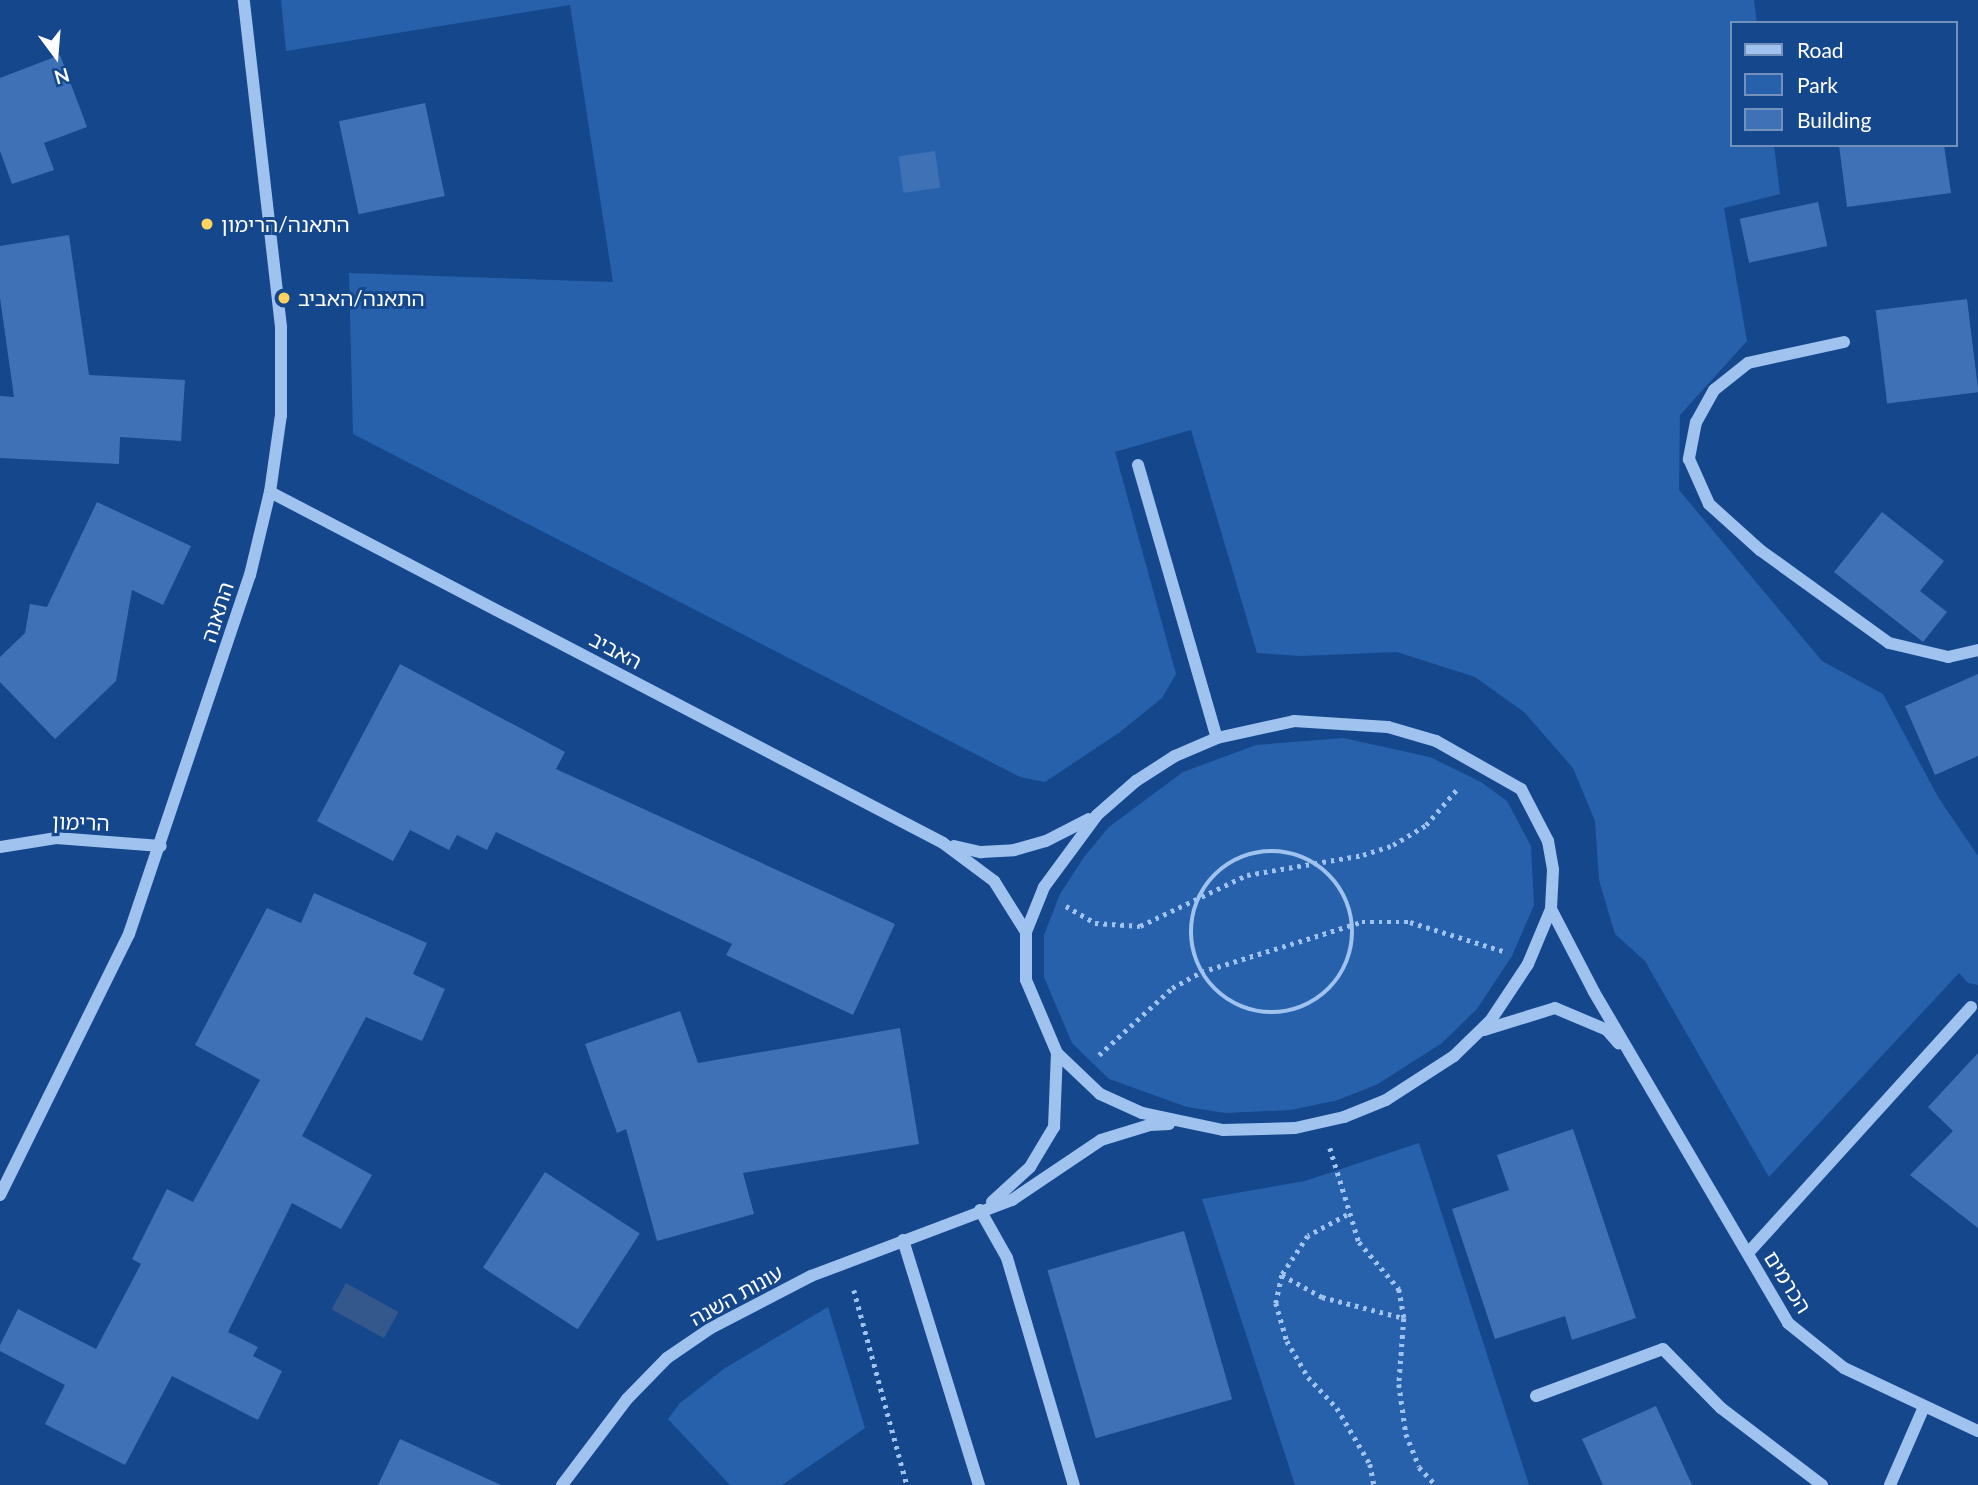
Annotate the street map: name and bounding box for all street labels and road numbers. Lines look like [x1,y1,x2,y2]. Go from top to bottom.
street label: התאנה [195,579,239,645]
street label: האביב [586,626,646,674]
street label: הרימון [52,808,110,836]
street label: הכרמים [1759,1246,1817,1318]
street label: עונות השנה [685,1259,787,1331]

